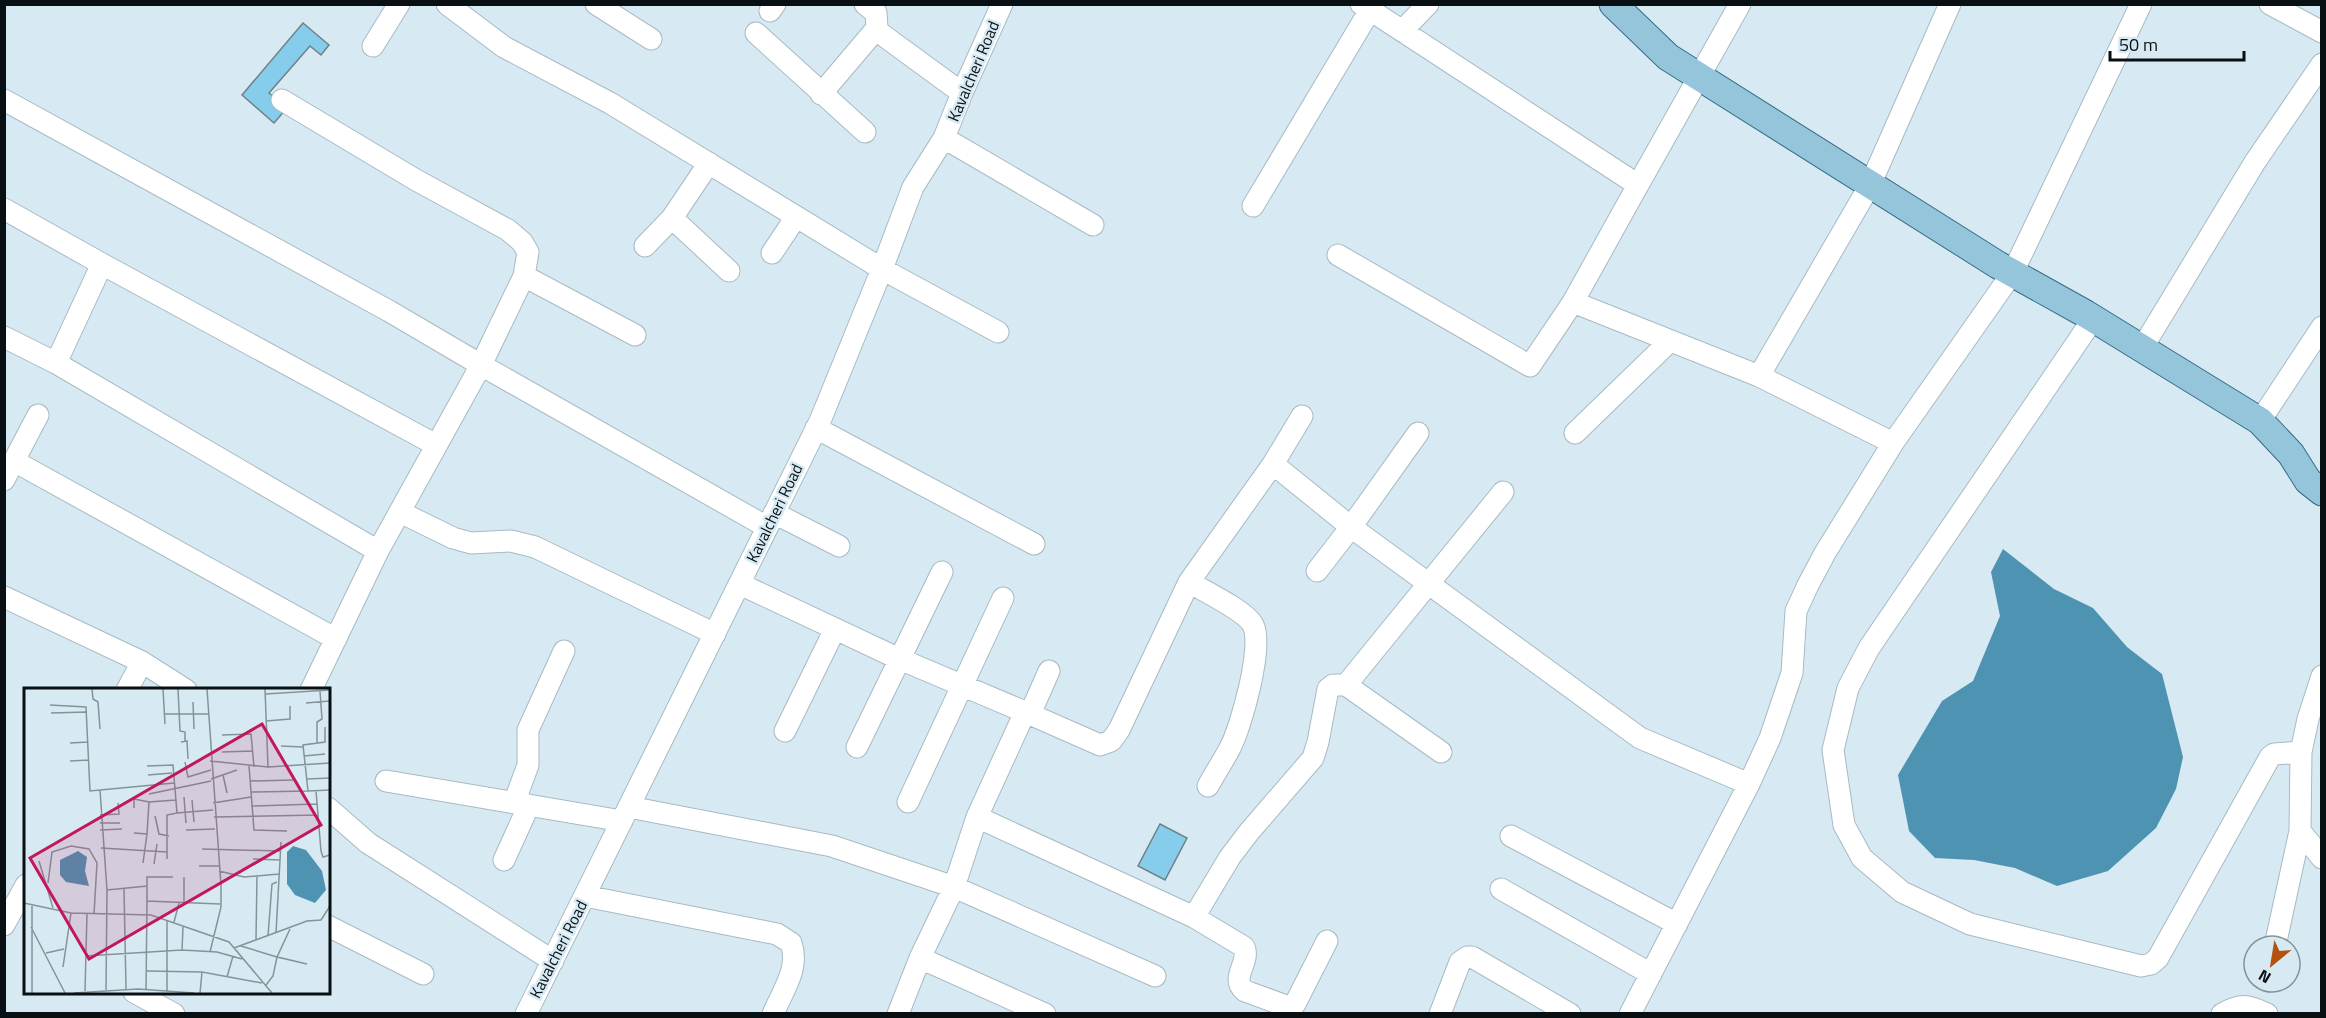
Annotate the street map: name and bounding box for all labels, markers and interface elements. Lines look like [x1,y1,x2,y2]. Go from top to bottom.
street label: Kavalcheri Road [941,17,1005,125]
scale bar [2110,24,2244,62]
text: 50 m [2119,31,2158,58]
street label: Kavalcheri Road [740,460,808,566]
inset map [24,688,330,994]
street label: Kavalcheri Road [523,896,593,1002]
north arrow [2242,934,2302,994]
text: N [2254,964,2275,990]

